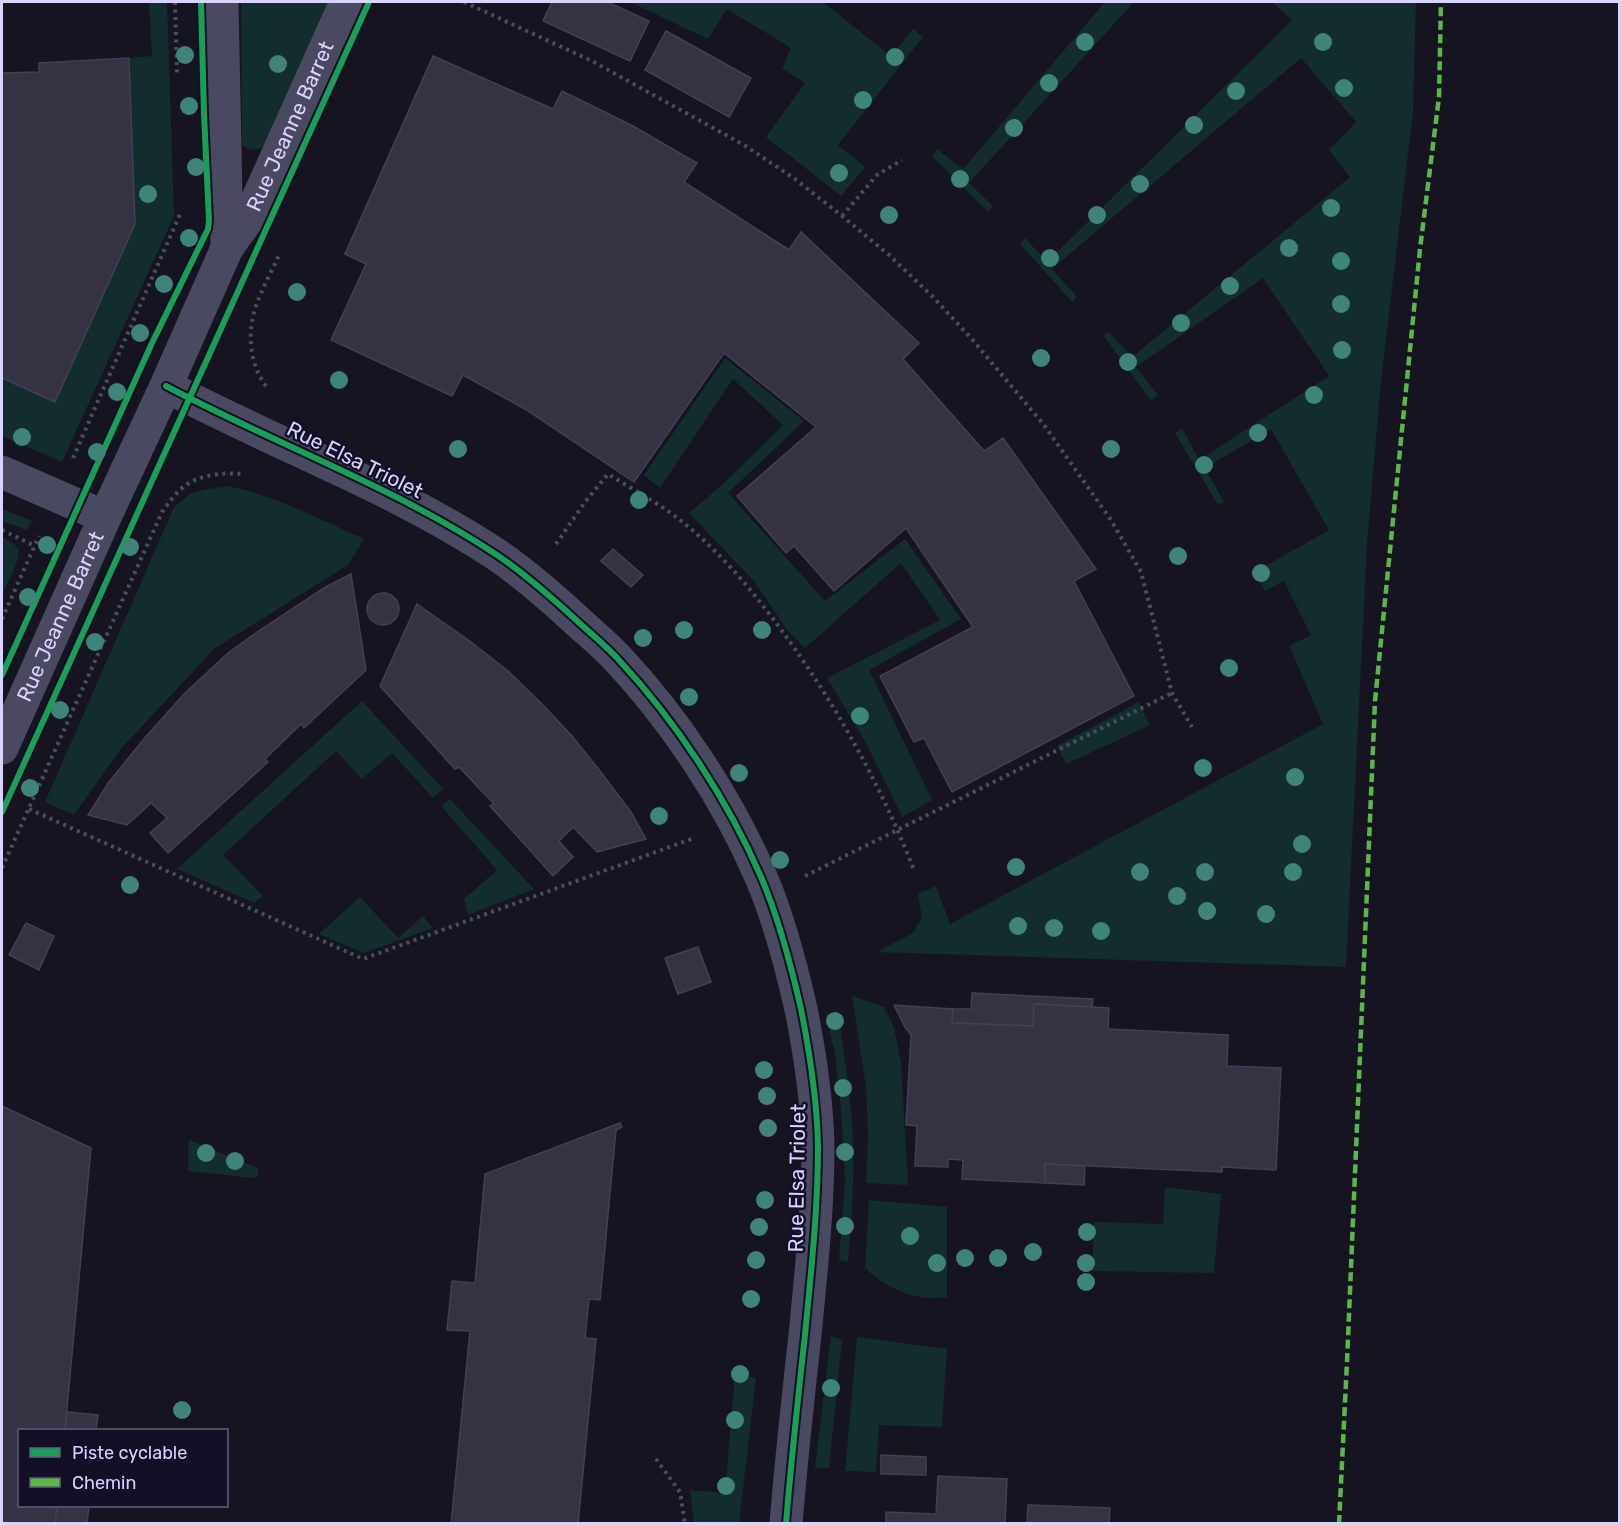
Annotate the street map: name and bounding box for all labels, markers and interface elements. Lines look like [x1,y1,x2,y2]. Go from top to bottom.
street label: Rue Jeanne Barret [241,37,339,215]
street label: Rue Elsa Triolet [283,416,427,503]
street label: Rue Jeanne Barret [11,527,109,705]
street label: Rue Elsa Triolet [783,1103,810,1253]
legend [18,1429,228,1507]
text: Piste cyclable [72,1442,187,1464]
text: Chemin [72,1472,136,1494]

